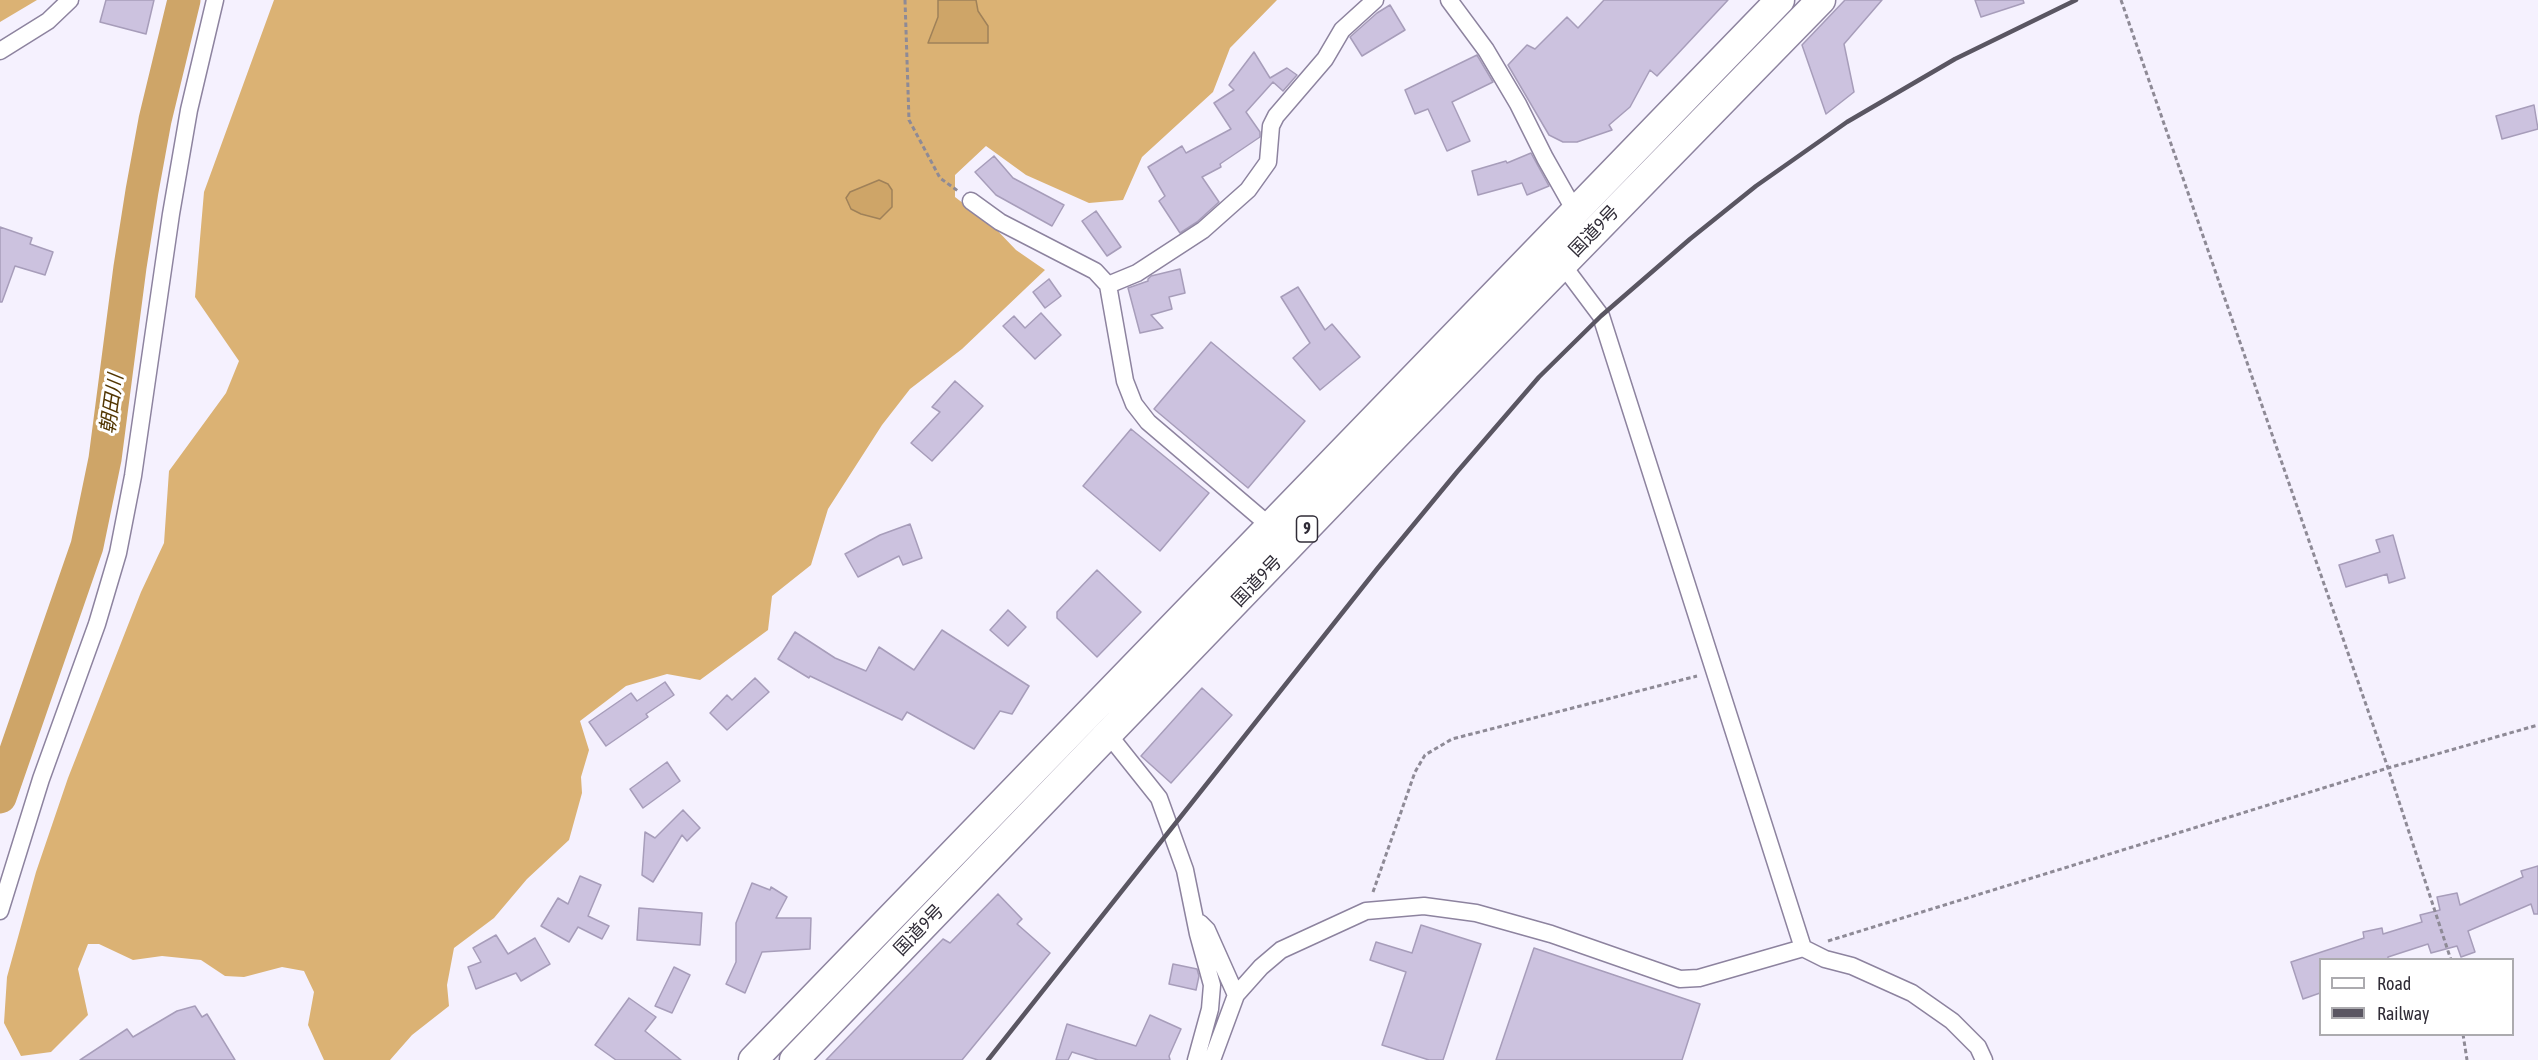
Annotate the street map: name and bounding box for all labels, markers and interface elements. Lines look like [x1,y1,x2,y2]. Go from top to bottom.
street label: 国道9号 [1565,201,1623,261]
water label: 朝田川 [96,373,128,435]
road number: 9 [1296,516,1318,542]
street label: 国道9号 [1228,551,1286,611]
street label: 国道9号 [890,900,948,960]
legend [2319,958,2514,1036]
text: Road [2377,973,2411,994]
text: Railway [2377,1003,2429,1024]

